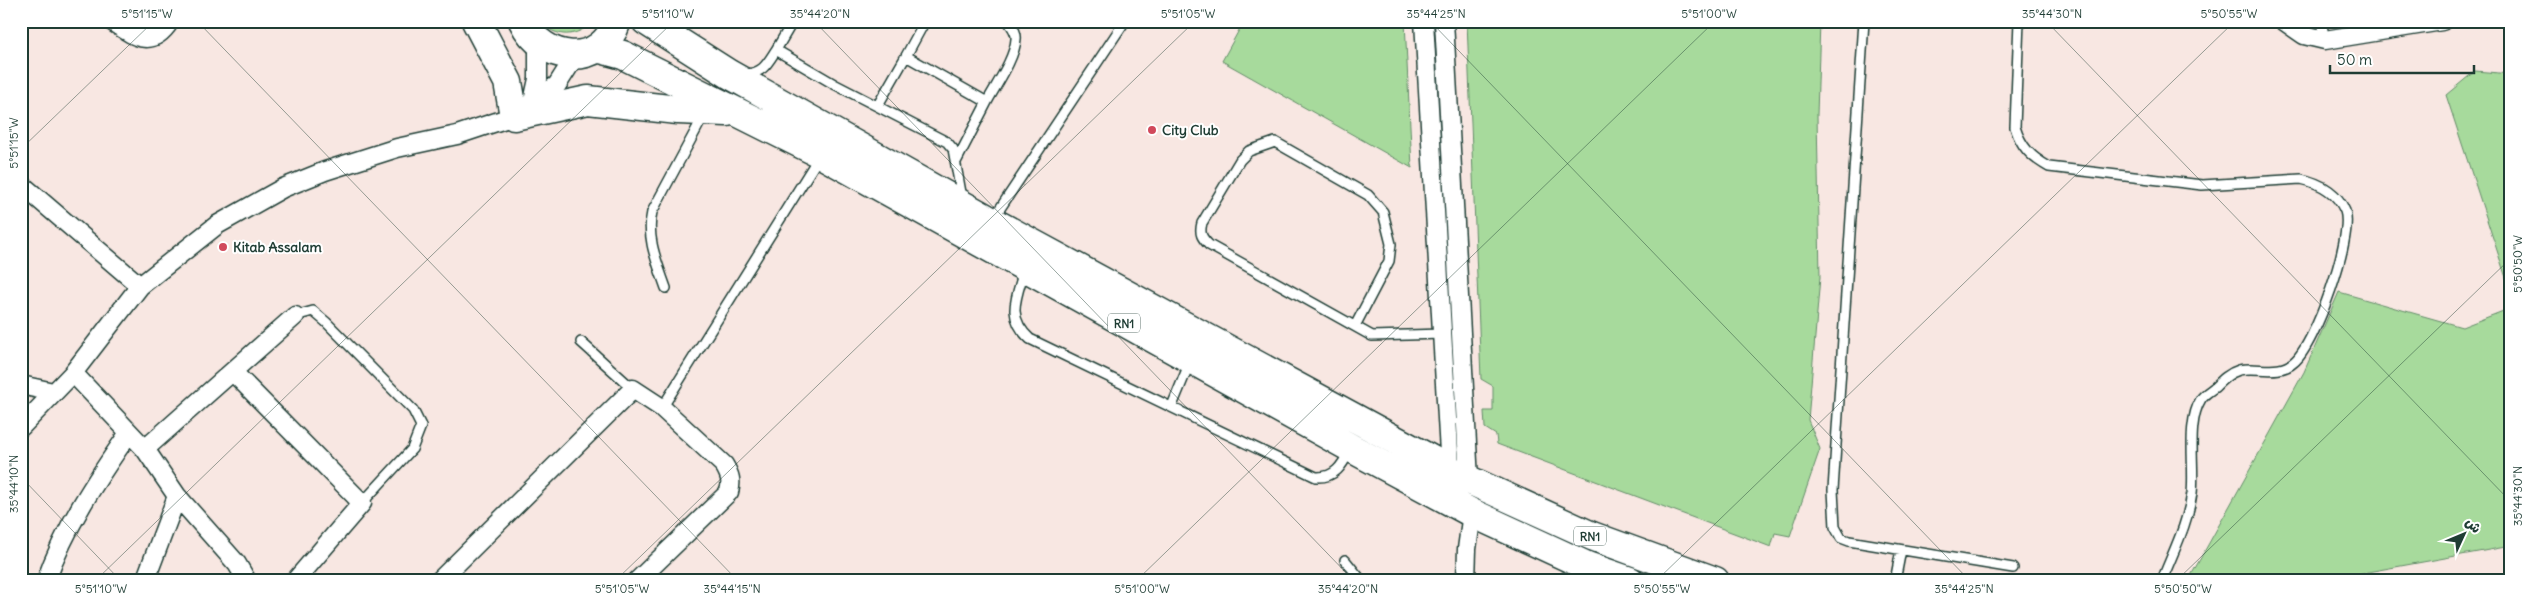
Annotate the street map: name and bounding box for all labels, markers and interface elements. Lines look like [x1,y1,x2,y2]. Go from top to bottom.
text: 5°51'15"W [121,6,173,21]
text: 5°51'10"W [642,6,694,21]
text: 35°44'20"N [790,6,850,21]
text: 5°51'05"W [1161,6,1215,21]
text: 35°44'25"N [1406,6,1466,21]
text: 5°51'00"W [1681,6,1737,21]
text: 35°44'30"N [2022,6,2082,21]
text: 5°50'55"W [2201,6,2257,21]
scale bar [2330,42,2473,74]
text: 50 m [2337,50,2372,69]
text: 5°51'15"W [6,117,21,169]
place label: City Club [1162,121,1219,139]
marker: City Club [1146,124,1158,136]
text: 5°50'50"W [2510,235,2525,293]
place label: Kitab Assalam [233,238,322,256]
marker: Kitab Assalam [217,241,229,253]
road number: RN1 [1108,314,1140,332]
text: 35°44'10"N [6,455,21,513]
text: 35°44'30"N [2510,466,2525,526]
north arrow [2440,510,2490,560]
text: ش [2462,513,2485,537]
road number: RN1 [1574,526,1606,546]
text: 5°51'10"W [75,581,127,596]
text: 5°51'05"W [595,581,649,596]
text: 35°44'15"N [703,581,761,596]
text: 5°51'00"W [1114,581,1170,596]
text: 35°44'20"N [1318,581,1378,596]
text: 5°50'55"W [1634,581,1690,596]
text: 35°44'25"N [1934,581,1994,596]
text: 5°50'50"W [2154,581,2212,596]

